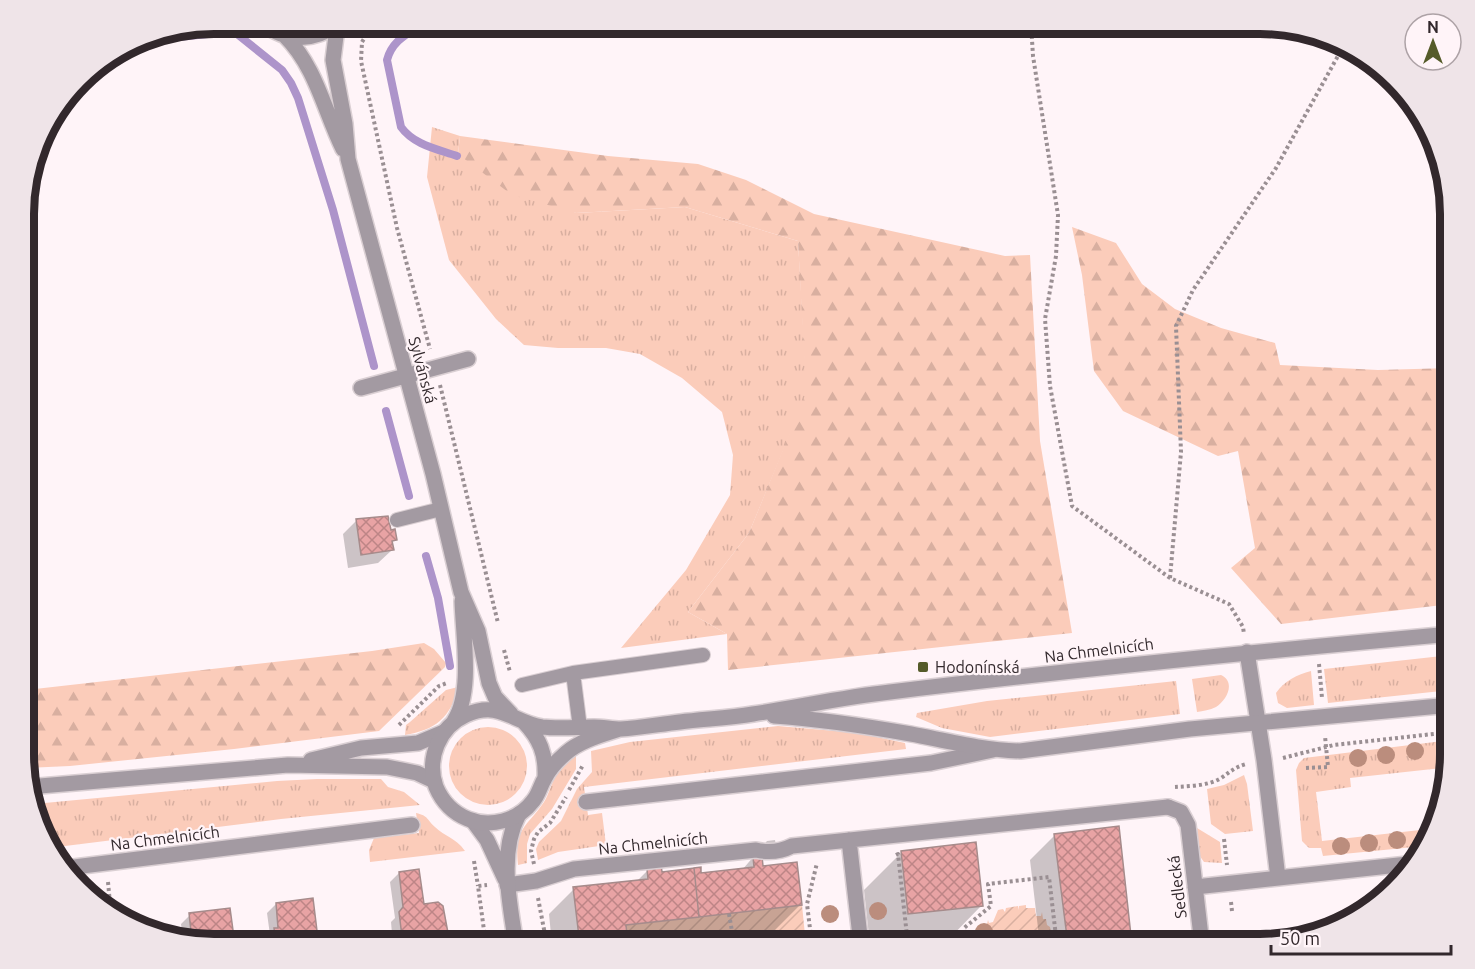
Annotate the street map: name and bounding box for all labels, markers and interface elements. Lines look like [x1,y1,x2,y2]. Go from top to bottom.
north arrow [1403,12,1463,72]
text: N [1427,18,1439,36]
street label: Sylvánská [405,335,441,405]
street label: Na Chmelnicích [1043,634,1155,666]
place label: Hodonínská [935,658,1020,676]
marker: Hodonínská [916,660,930,674]
street label: Na Chmelnicích [109,822,221,854]
street label: Na Chmelnicích [597,828,709,858]
street label: Sedlecká [1164,854,1190,920]
scale bar [1271,918,1451,956]
text: 50 m [1280,928,1320,948]

